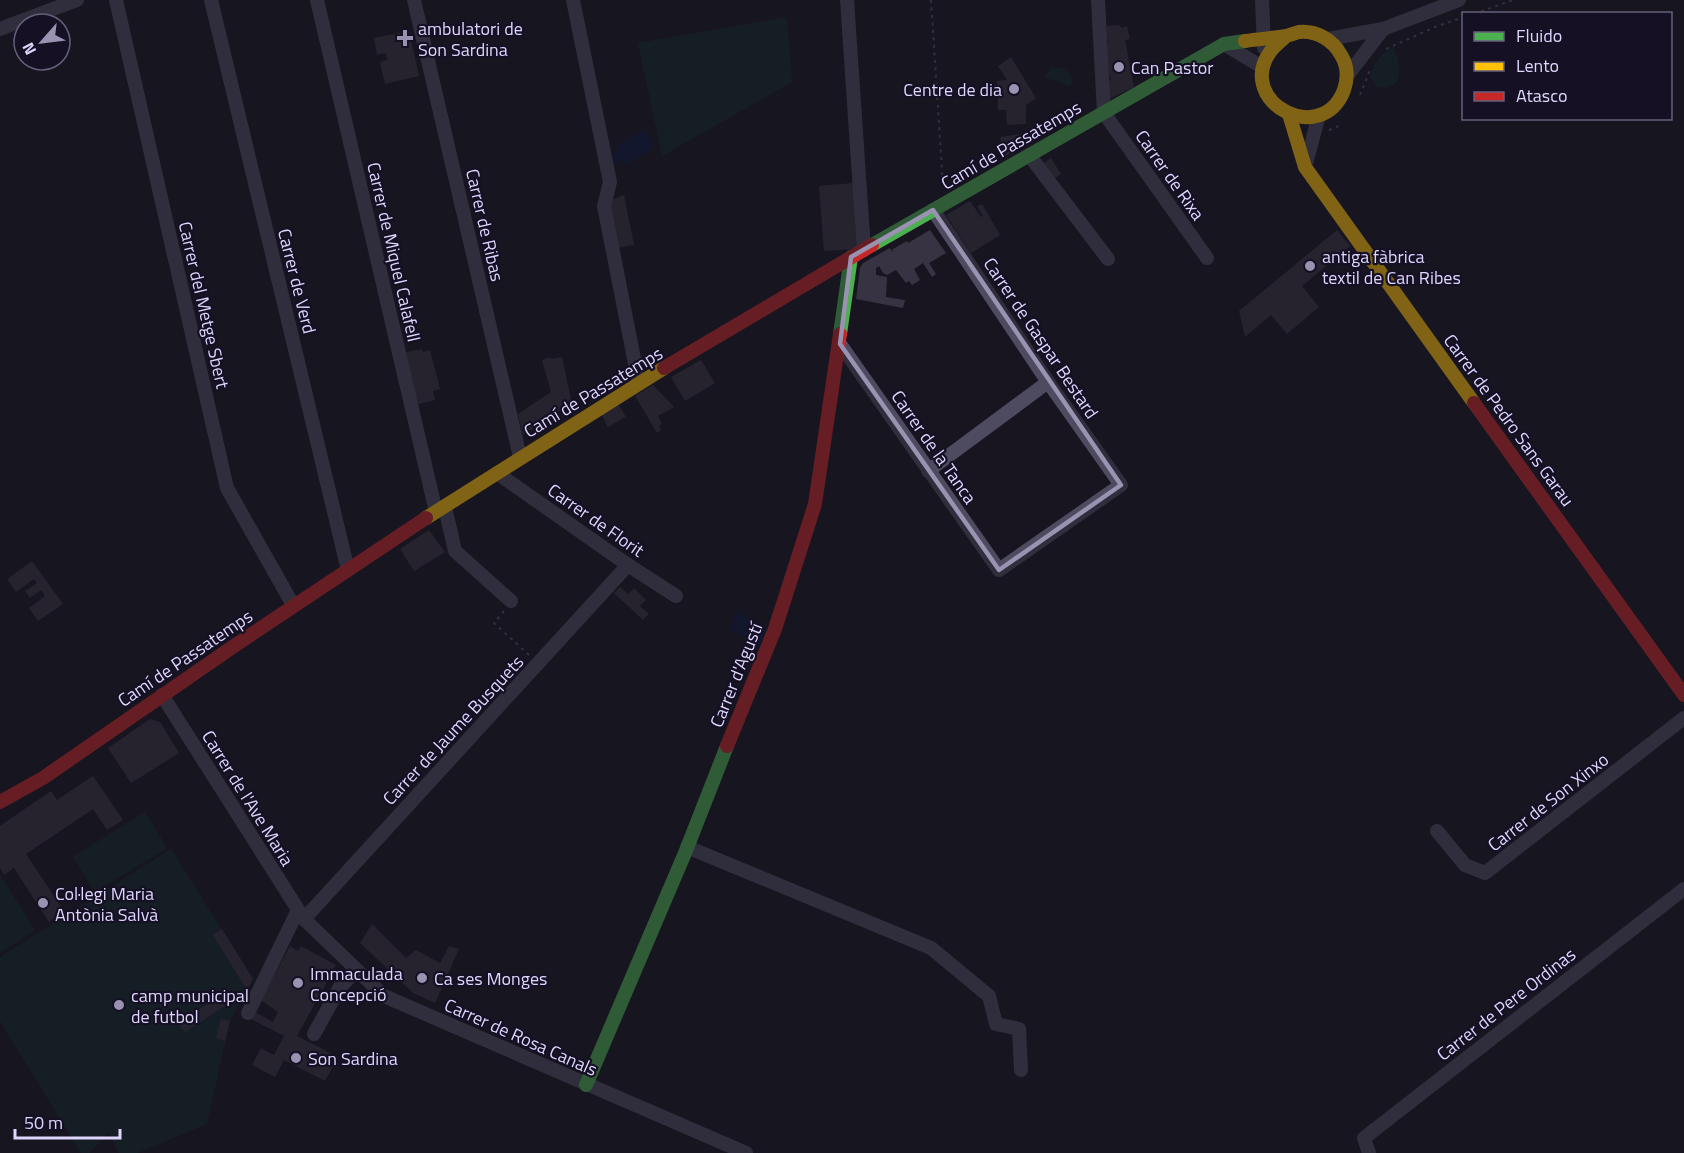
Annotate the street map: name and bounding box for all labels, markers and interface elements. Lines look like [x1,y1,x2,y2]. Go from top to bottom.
north arrow [12,12,72,72]
legend [1462,12,1672,120]
place label: ambulatori de Son Sardina [418,15,523,63]
text: Fluido [1516,22,1562,49]
marker: ambulatori de Son Sardina [396,29,414,47]
text: N [16,39,42,60]
text: Lento [1516,52,1559,79]
place label: Can Pastor [1131,54,1213,81]
marker: Can Pastor [1112,60,1126,74]
place label: Centre de dia [903,76,1002,103]
marker: Centre de dia [1007,82,1021,96]
text: Atasco [1516,82,1567,109]
street label: Camí de Passatemps [936,94,1086,196]
street label: Carrer de Rixa [1129,124,1211,226]
street label: Carrer de Miquel Calafell [360,160,428,344]
street label: Carrer de Ribas [459,166,511,284]
street label: Carrer del Metge Sbert [172,219,236,392]
street label: Carrer de Verd [271,226,323,336]
place label: antiga fàbrica textil de Can Ribes [1322,243,1461,291]
street label: Carrer de Gaspar Bestard [977,252,1105,424]
marker: antiga fàbrica textil de Can Ribes [1303,259,1317,273]
street label: Carrer de Pedro Sans Garau [1437,328,1581,512]
street label: Camí de Passatemps [518,340,668,444]
street label: Carrer de la Tanca [885,385,983,509]
street label: Carrer de Florit [542,477,650,564]
street label: Camí de Passatemps [112,603,258,713]
street label: Carrer d'Agustí [703,617,770,731]
street label: Carrer de Jaume Busquets [376,649,530,811]
street label: Carrer de l'Ave Maria [195,725,301,871]
street label: Carrer de Son Xinxo [1482,746,1614,858]
place label: Col·legi Maria Antònia Salvà [55,880,158,928]
marker: Col·legi Maria Antònia Salvà [36,896,50,910]
street label: Carrer de Pere Ordinas [1431,941,1581,1067]
place label: Immaculada Concepció [310,960,403,1008]
place label: Ca ses Monges [434,965,547,992]
marker: Ca ses Monges [415,971,429,985]
marker: Immaculada Concepció [291,976,305,990]
place label: camp municipal de futbol [131,982,249,1030]
street label: Carrer de Rosa Canals [440,991,602,1083]
marker: camp municipal de futbol [112,998,126,1012]
place label: Son Sardina [308,1045,398,1072]
marker: Son Sardina [289,1051,303,1065]
scale bar [15,1102,120,1140]
text: 50 m [24,1109,63,1136]

